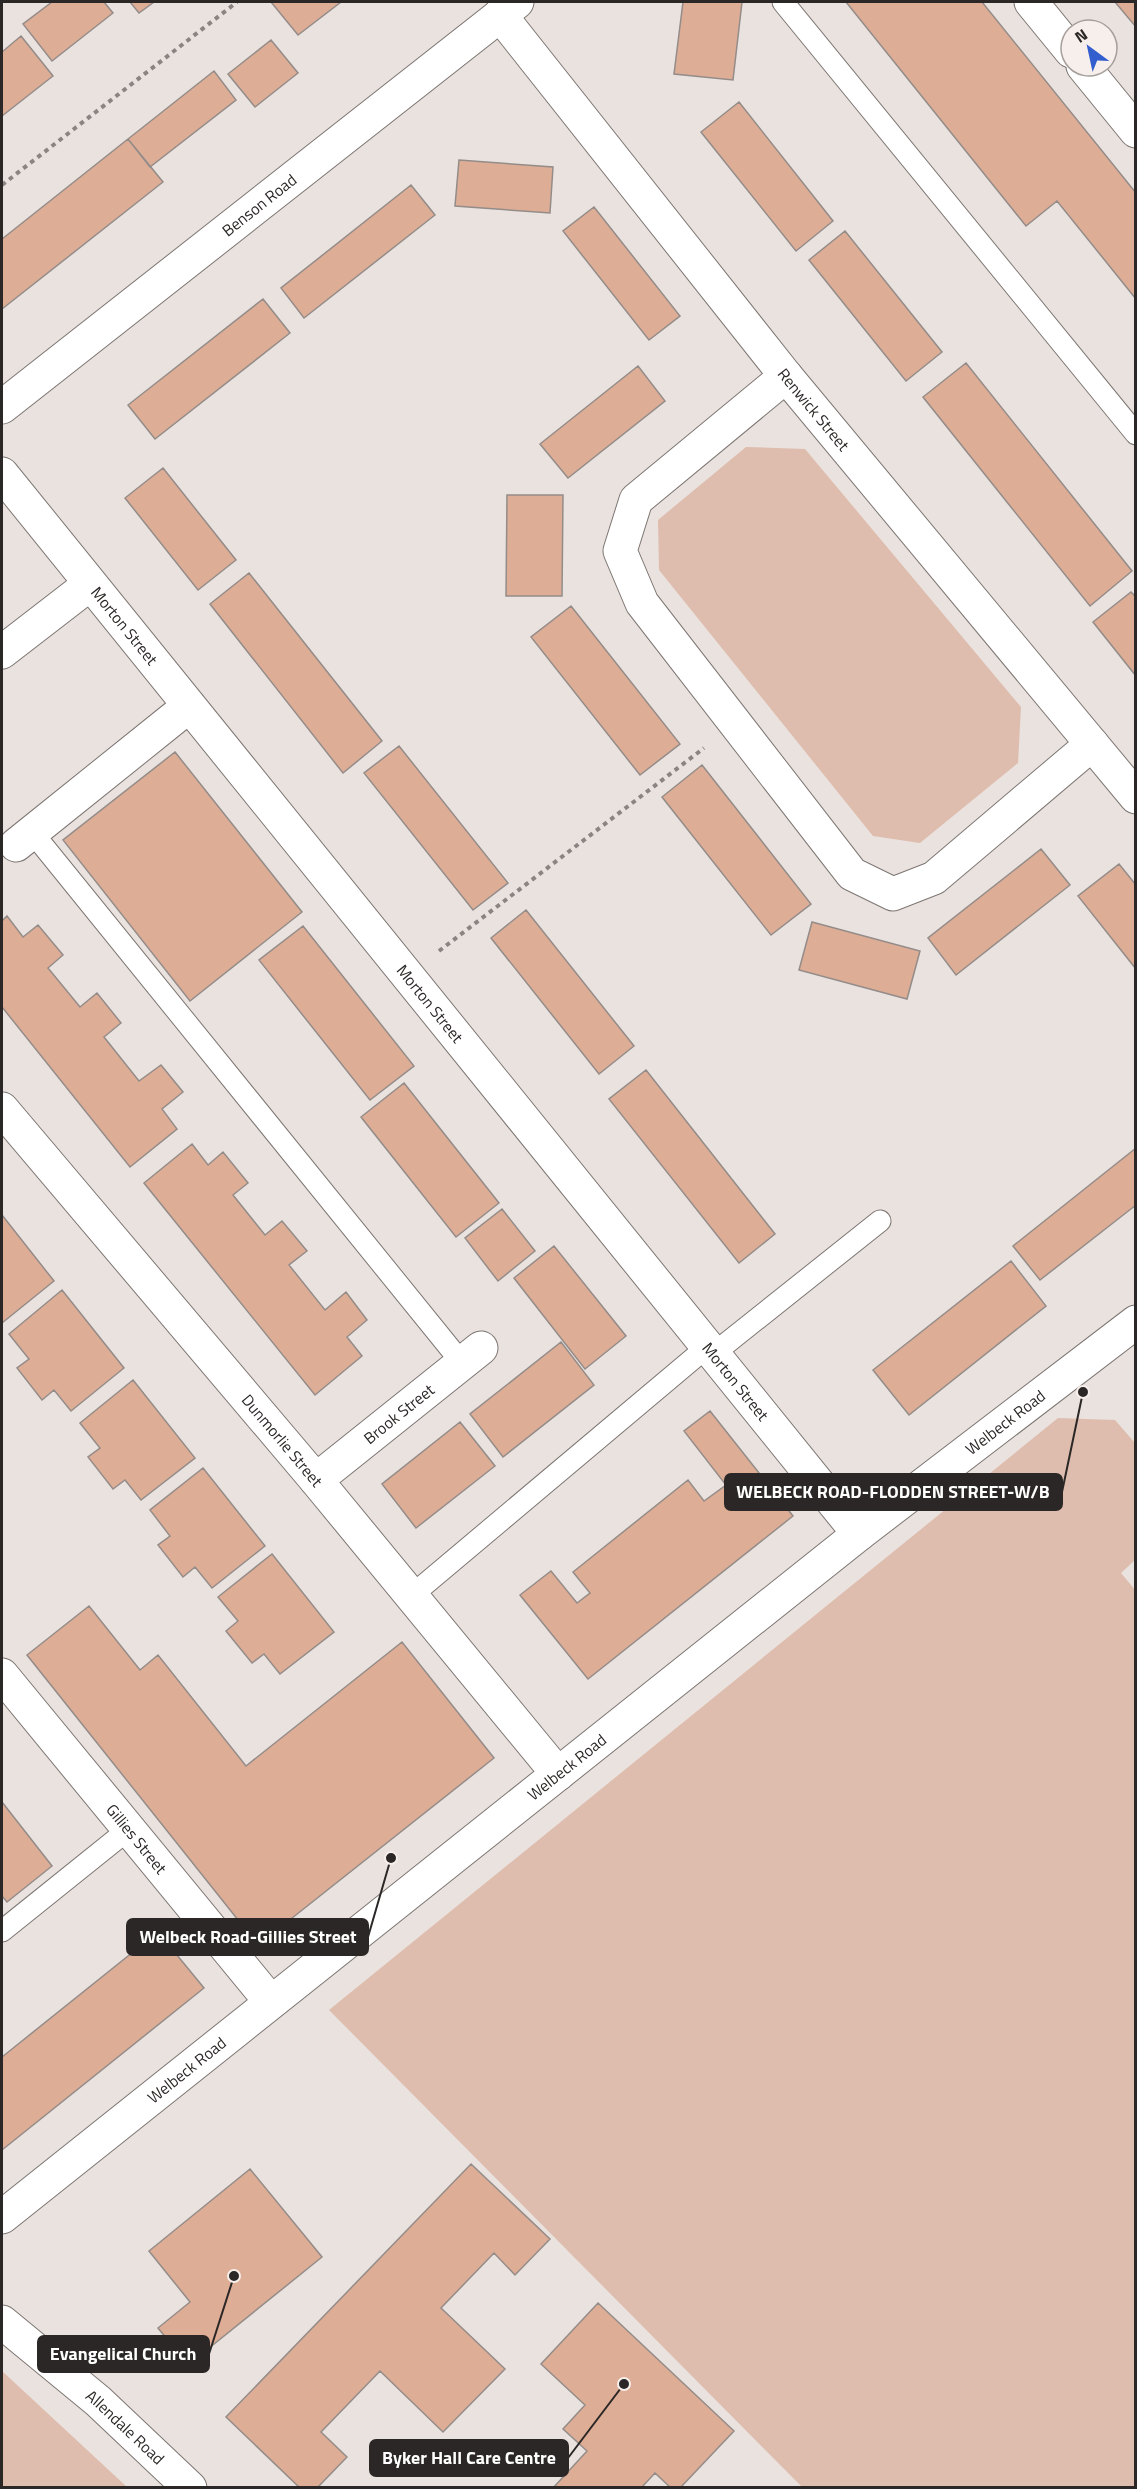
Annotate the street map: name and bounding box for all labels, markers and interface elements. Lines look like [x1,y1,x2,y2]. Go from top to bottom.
north arrow [1059,18,1119,78]
text: N [1070,22,1092,49]
street label: Benson Road [217,168,302,242]
street label: Renwick Street [772,363,856,456]
street label: Morton Street [85,581,164,670]
street label: Morton Street [391,959,470,1048]
street label: Morton Street [697,1337,775,1426]
street label: Brook Street [358,1378,440,1450]
street label: Welbeck Road [960,1384,1050,1461]
street label: Dunmorlie Street [236,1389,329,1492]
callout: WELBECK ROAD-FLODDEN STREET-W/B [725,1474,1062,1510]
text: WELBECK ROAD-FLODDEN STREET-W/B [736,1478,1050,1505]
street label: Welbeck Road [522,1728,611,1806]
street label: Gillies Street [101,1798,173,1879]
callout: Welbeck Road-Gillies Street [127,1919,368,1955]
text: Welbeck Road-Gillies Street [139,1923,357,1950]
street label: Welbeck Road [142,2031,231,2109]
callout: Evangelical Church [38,2336,209,2372]
text: Evangelical Church [50,2340,196,2367]
street label: Allendale Road [81,2384,170,2470]
callout: Byker Hall Care Centre [370,2440,568,2476]
text: Byker Hall Care Centre [382,2444,556,2471]

